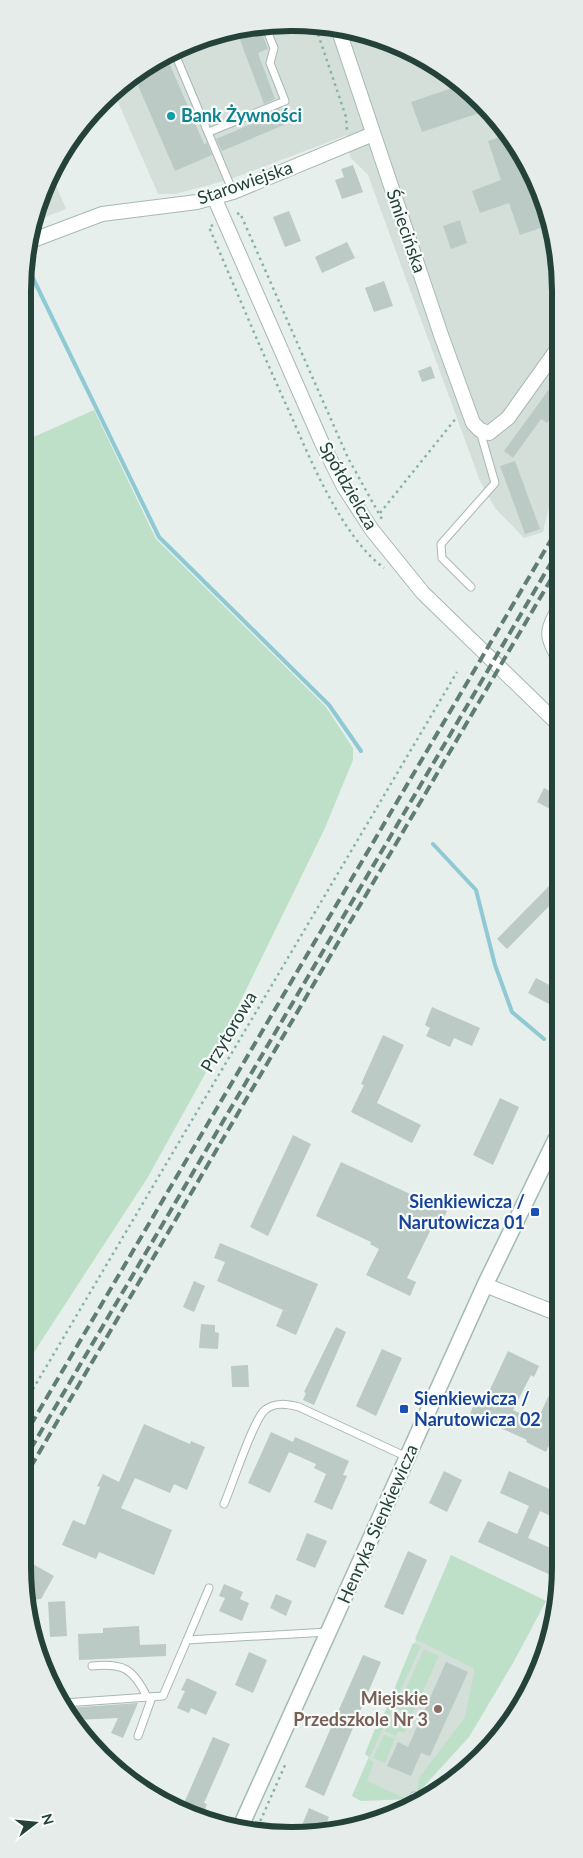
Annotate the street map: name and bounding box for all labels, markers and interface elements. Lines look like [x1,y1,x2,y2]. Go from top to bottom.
place label: Bank Żywności [181,104,302,126]
marker: Bank Żywności [165,110,177,122]
street label: Starowiejska [194,156,295,209]
street label: Śmiecińska [382,186,432,275]
street label: Spółdzielcza [315,438,383,533]
street label: Przytorowa [195,987,261,1076]
place label: Sienkiewicza / Narutowicza 01 [398,1190,525,1233]
marker: Sienkiewicza / Narutowicza 01 [529,1206,541,1218]
place label: Sienkiewicza / Narutowicza 02 [414,1387,541,1430]
marker: Sienkiewicza / Narutowicza 02 [398,1403,410,1415]
street label: Henryka Sienkiewicza [332,1441,422,1607]
place label: Miejskie Przedszkole Nr 3 [293,1687,428,1730]
marker: Miejskie Przedszkole Nr 3 [432,1703,444,1715]
north arrow [10,1798,60,1848]
text: N [38,1812,58,1827]

